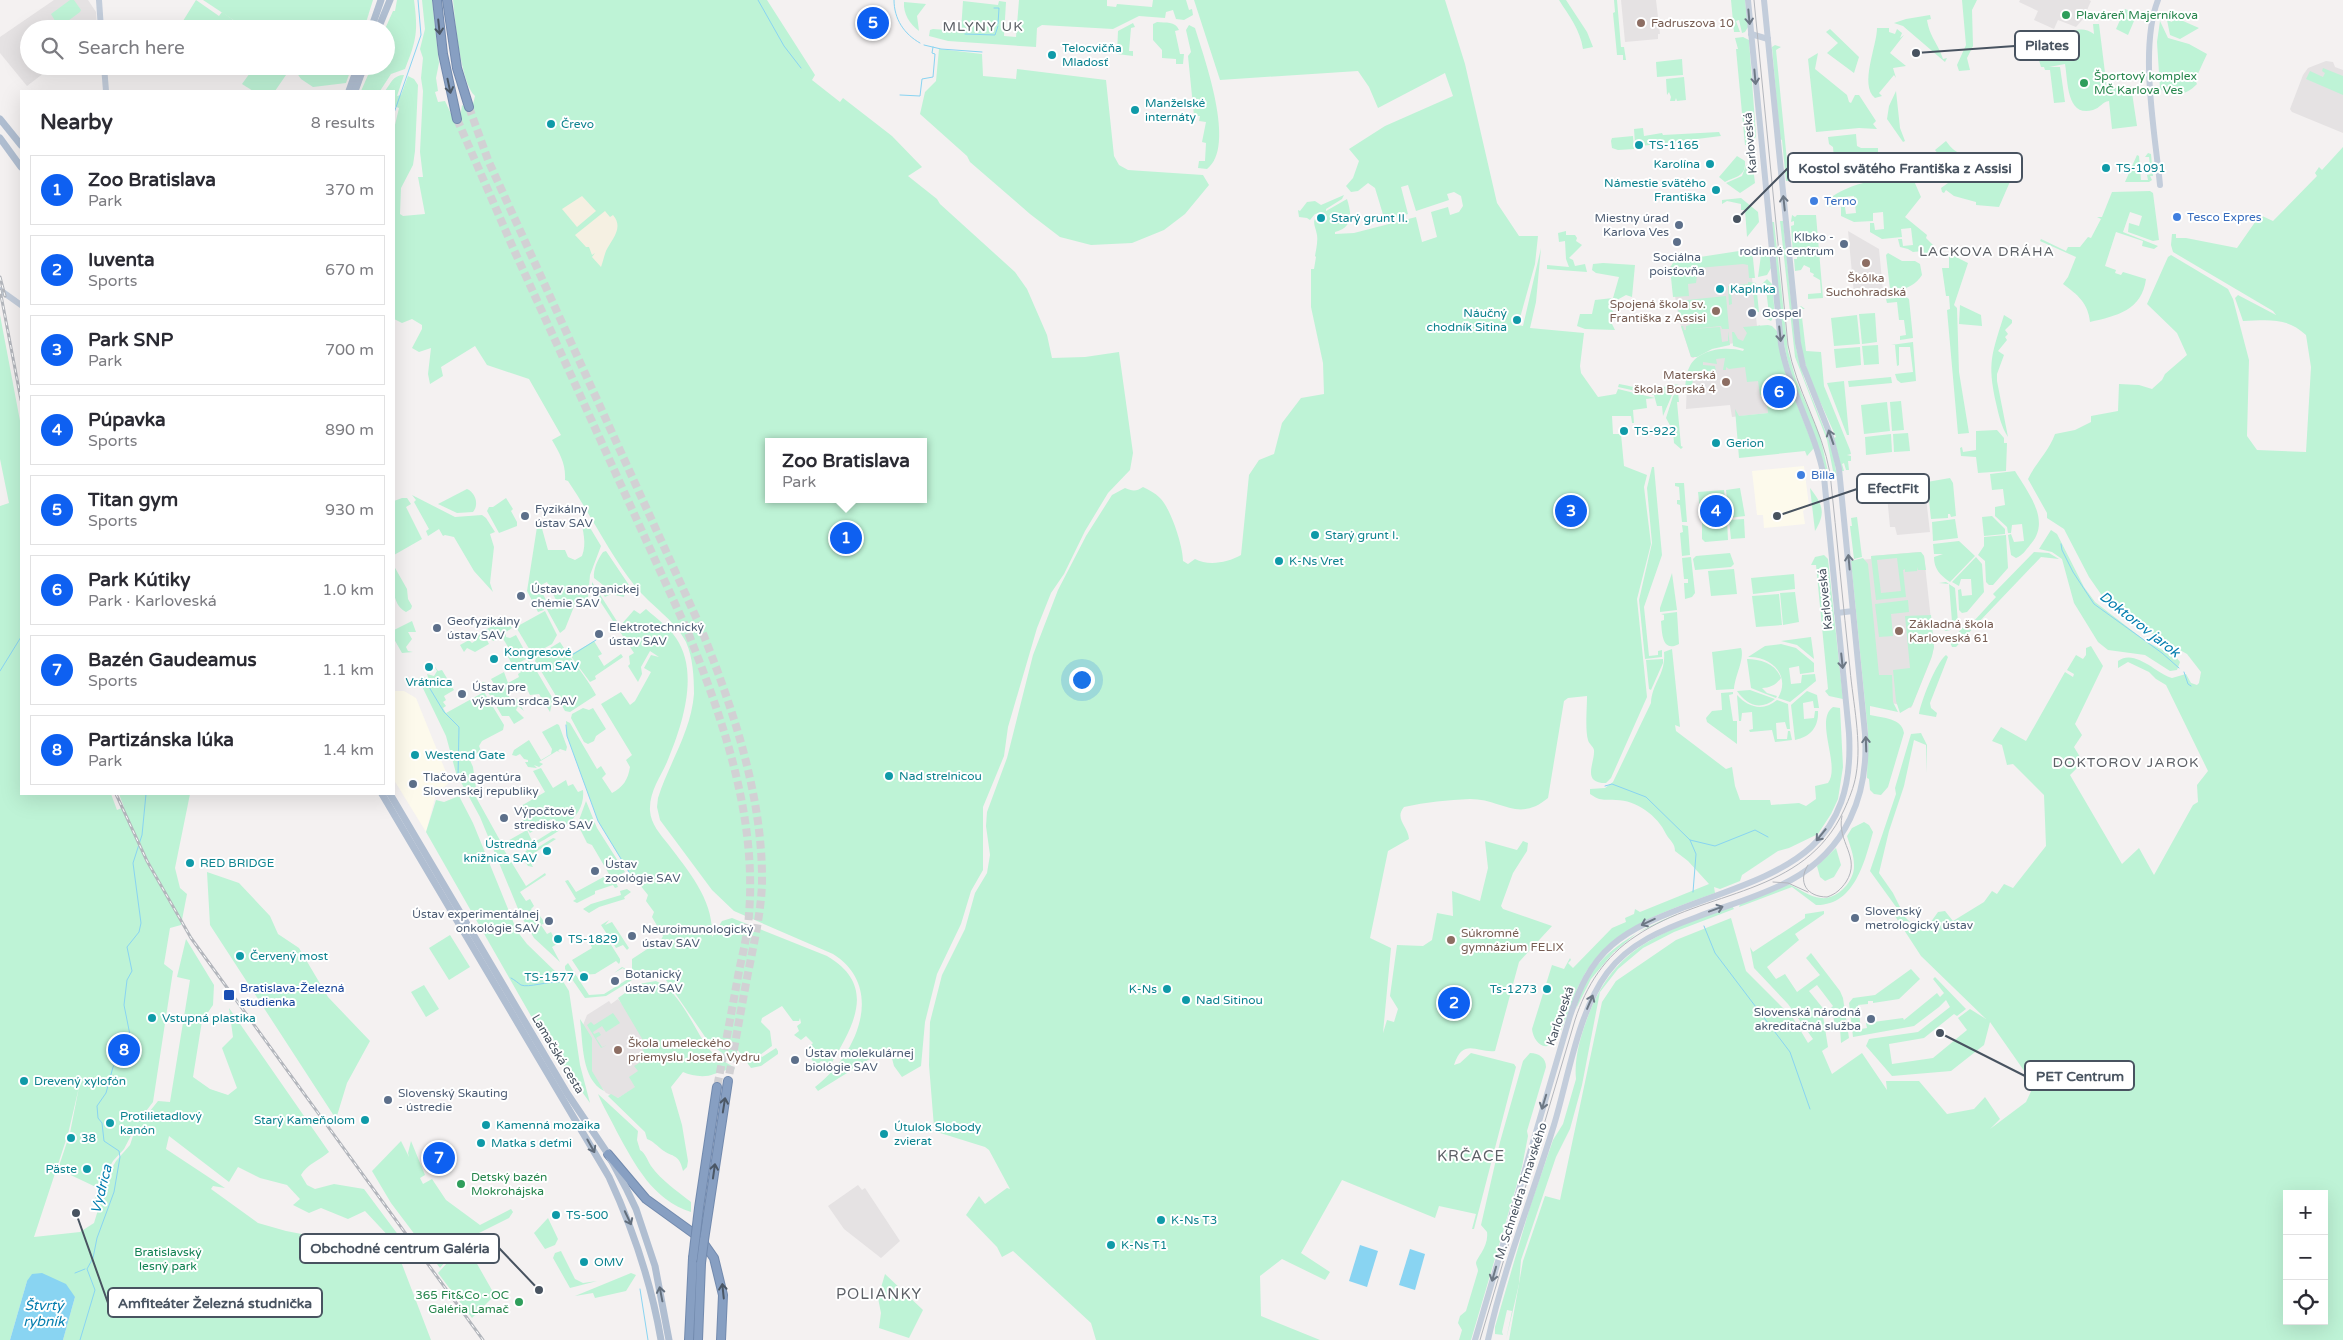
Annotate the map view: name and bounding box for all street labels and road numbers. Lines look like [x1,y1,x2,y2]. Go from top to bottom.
street label: Karloveská [1740,112,1760,174]
street label: Karloveská [1815,568,1835,630]
street label: Karloveská [1543,985,1577,1047]
street label: Lamačská cesta [529,1012,587,1096]
street label: M. Schneidra Trnavského [1492,1121,1550,1261]

